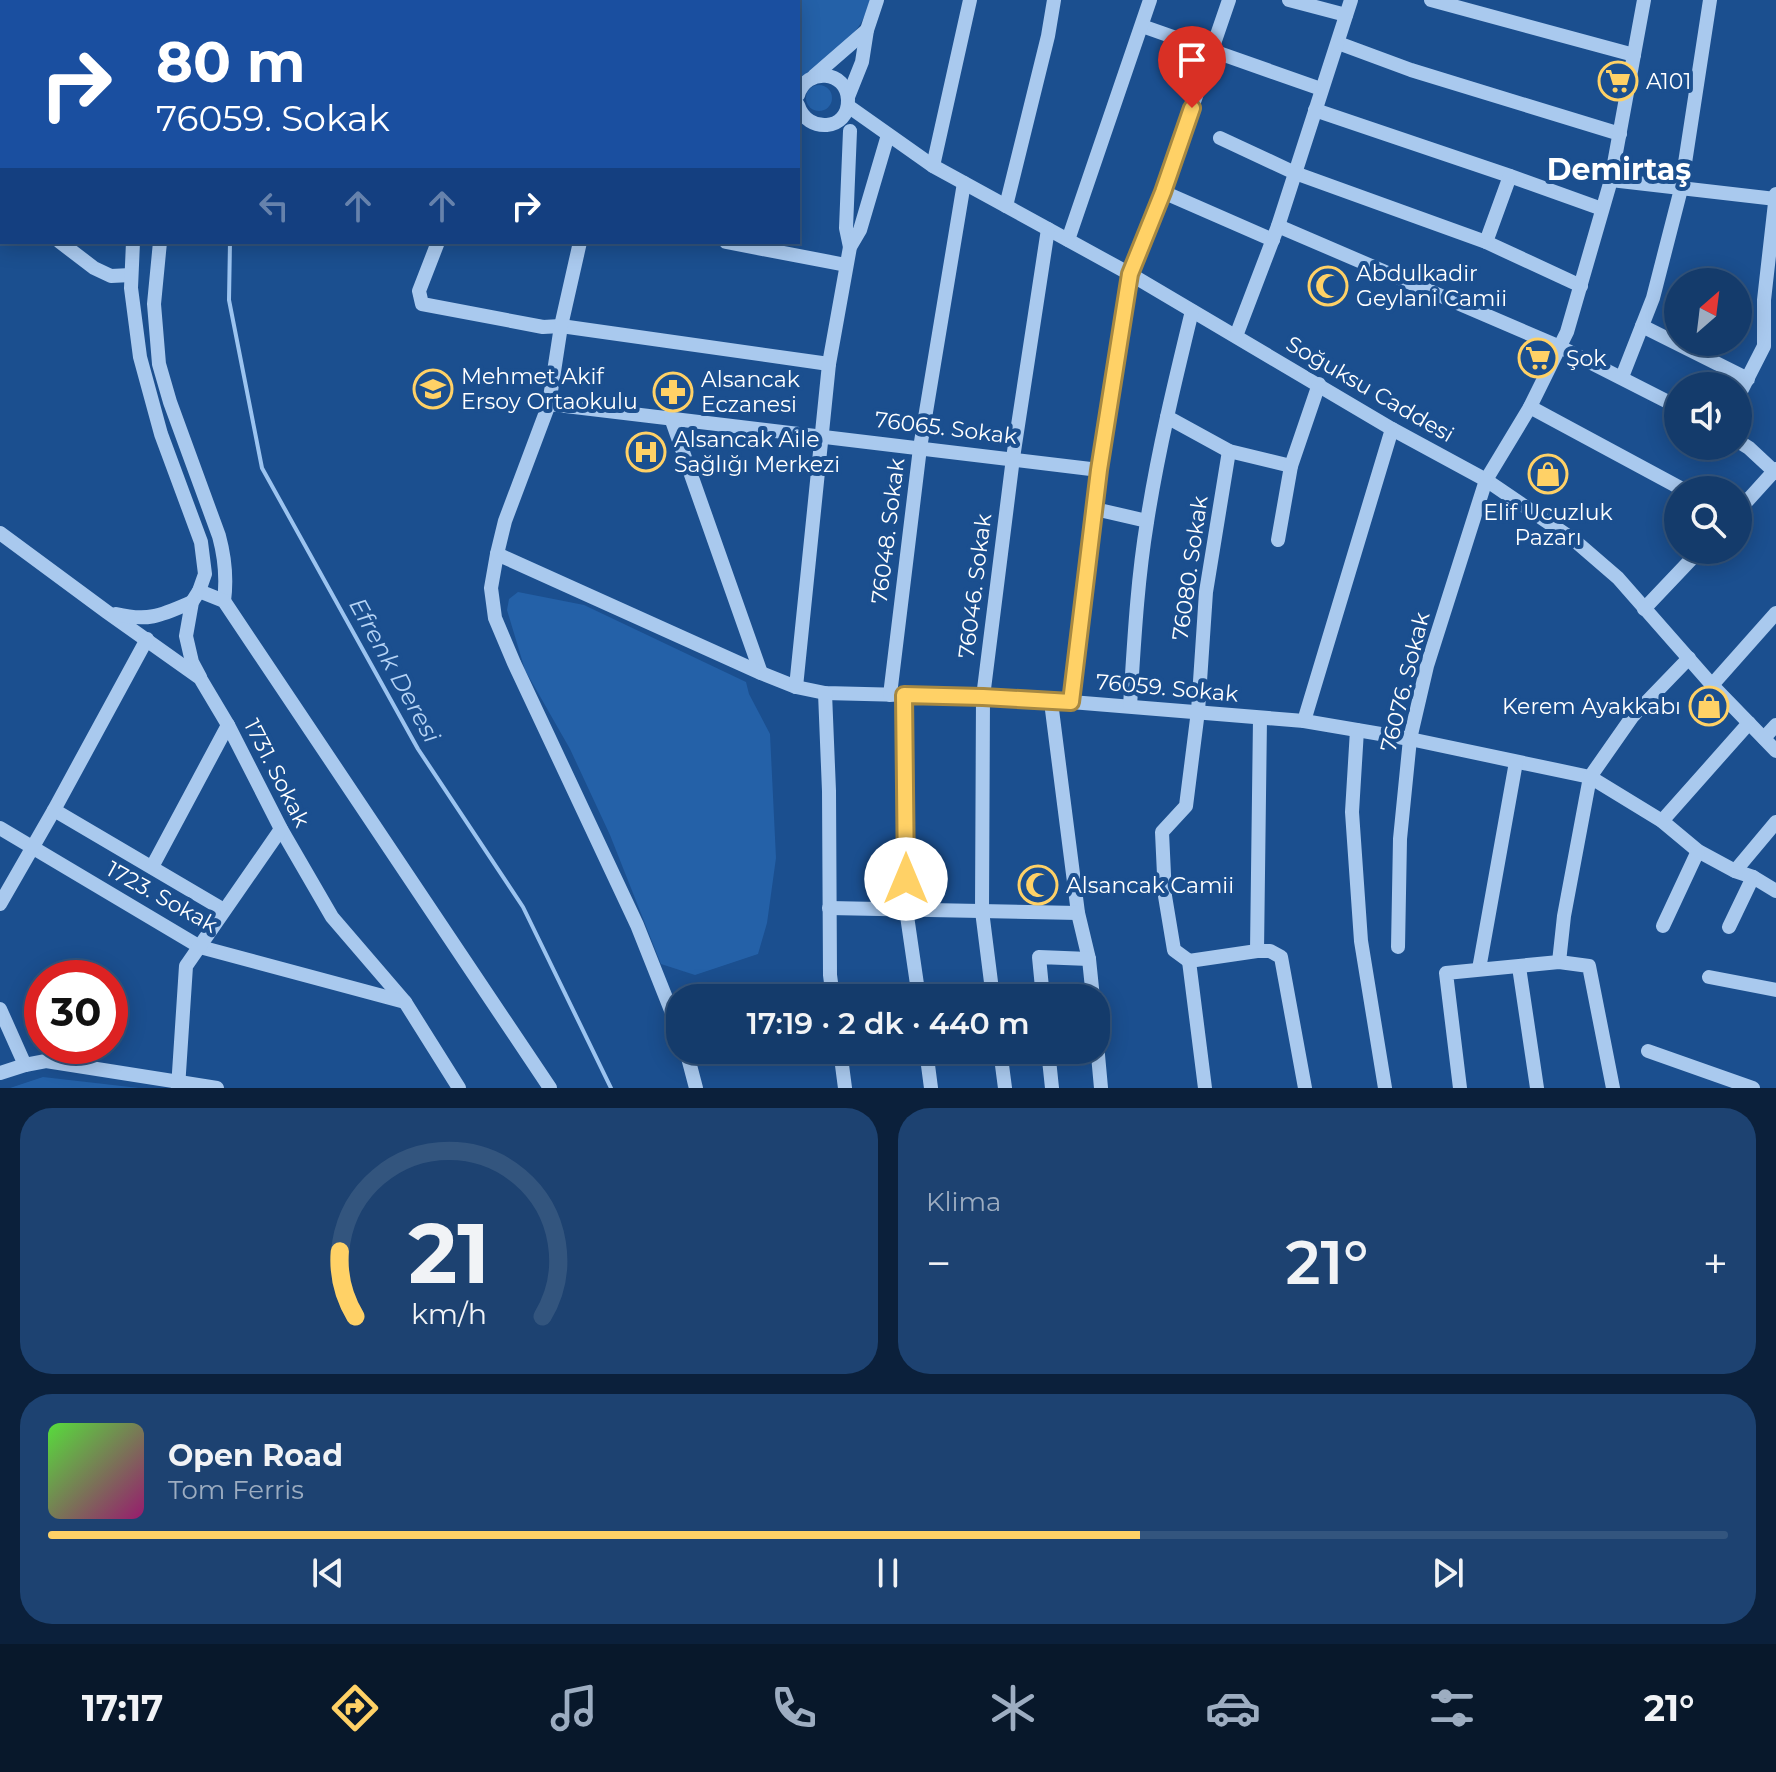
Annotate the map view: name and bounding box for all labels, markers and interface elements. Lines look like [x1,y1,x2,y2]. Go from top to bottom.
pin [1158,26,1226,108]
text: 80 m [156,28,306,96]
icon: right [24,32,128,136]
icon: arrive [1170,38,1214,82]
supermarket icon: A101 [1597,60,1639,102]
place label: A101 [1646,68,1691,95]
text: 76059. Sokak [156,96,390,140]
district label: Demirtaş [1547,151,1691,188]
icon: left [252,184,296,228]
icon: ahead [336,184,380,228]
icon: ahead [420,184,464,228]
icon: right [504,184,548,228]
place label: Abdulkadir Geylani Camii [1356,260,1507,312]
mosque icon: Abdulkadir Geylani Camii [1307,265,1349,307]
north arrow [1664,268,1752,356]
map controls [1664,268,1752,564]
street label: Soğuksu Caddesi [1281,330,1459,448]
supermarket icon: Şok [1517,337,1559,379]
place label: Şok [1566,345,1607,372]
place label: Mehmet Akif Ersoy Ortaokulu [461,363,638,415]
place label: Alsancak Eczanesi [701,366,801,418]
school or university icon: Mehmet Akif Ersoy Ortaokulu [412,368,454,410]
pharmacy icon: Alsancak Eczanesi [652,371,694,413]
button: sound [1664,372,1752,460]
street label: 76065. Sokak [873,406,1020,450]
place label: Alsancak Aile Sağlığı Merkezi [674,426,840,478]
hospital icon: Alsancak Aile Sağlığı Merkezi [625,431,667,473]
shop icon: Elif Ucuzluk Pazarı [1527,453,1569,495]
street label: 76048. Sokak [866,456,910,605]
button: search [1664,476,1752,564]
street label: 76080. Sokak [1166,493,1214,642]
place label: Elif Ucuzluk Pazarı [1483,499,1614,551]
street label: 76046. Sokak [953,511,997,660]
water label: Efrenk Deresi [343,593,447,748]
street label: 76076. Sokak [1375,608,1436,755]
street label: 76059. Sokak [1095,668,1240,708]
shop icon: Kerem Ayakkabı [1688,685,1730,727]
place label: Kerem Ayakkabı [1502,693,1681,720]
street label: 1731. Sokak [238,714,316,832]
position arrow [864,837,948,921]
street label: 1723. Sokak [102,855,223,939]
mosque icon: Alsancak Camii [1017,864,1059,906]
place label: Alsancak Camii [1066,872,1234,899]
speed limit sign: 30 [24,960,128,1064]
text: 17:19 · 2 dk · 440 m [747,1005,1030,1042]
text: Klima [926,1186,1001,1218]
text: 21 [408,1202,490,1304]
text: 21° [1286,1226,1368,1299]
text: − [926,1236,951,1290]
text: + [1703,1236,1728,1290]
text: km/h [411,1296,487,1331]
text: Open Road [168,1437,343,1474]
text: Tom Ferris [168,1474,304,1506]
icon: previous [306,1551,350,1595]
icon: pause [866,1551,910,1595]
icon: next [1426,1551,1470,1595]
icon: directions [327,1680,383,1736]
icon: music [546,1680,602,1736]
icon: phone [766,1680,822,1736]
icon: climate [985,1680,1041,1736]
icon: car [1205,1680,1261,1736]
icon: filters [1424,1680,1480,1736]
text: 17:17 [82,1686,163,1730]
text: 21° [1644,1686,1694,1730]

